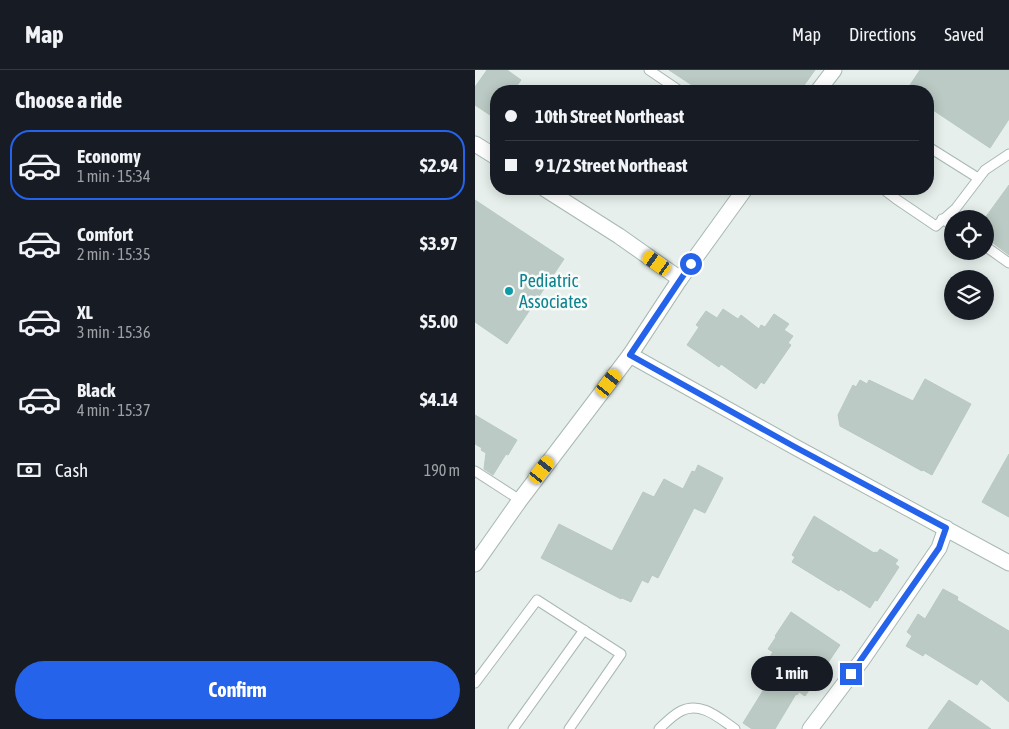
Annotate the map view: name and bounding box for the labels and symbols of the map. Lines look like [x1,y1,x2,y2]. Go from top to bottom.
car [640,248,673,278]
route start [680,253,702,275]
place label: Pediatric Associates [519,270,588,312]
marker: Pediatric Associates [503,285,515,297]
car [593,367,624,399]
car [526,454,557,486]
callout: 1 min [751,656,833,692]
route end [840,663,862,685]

